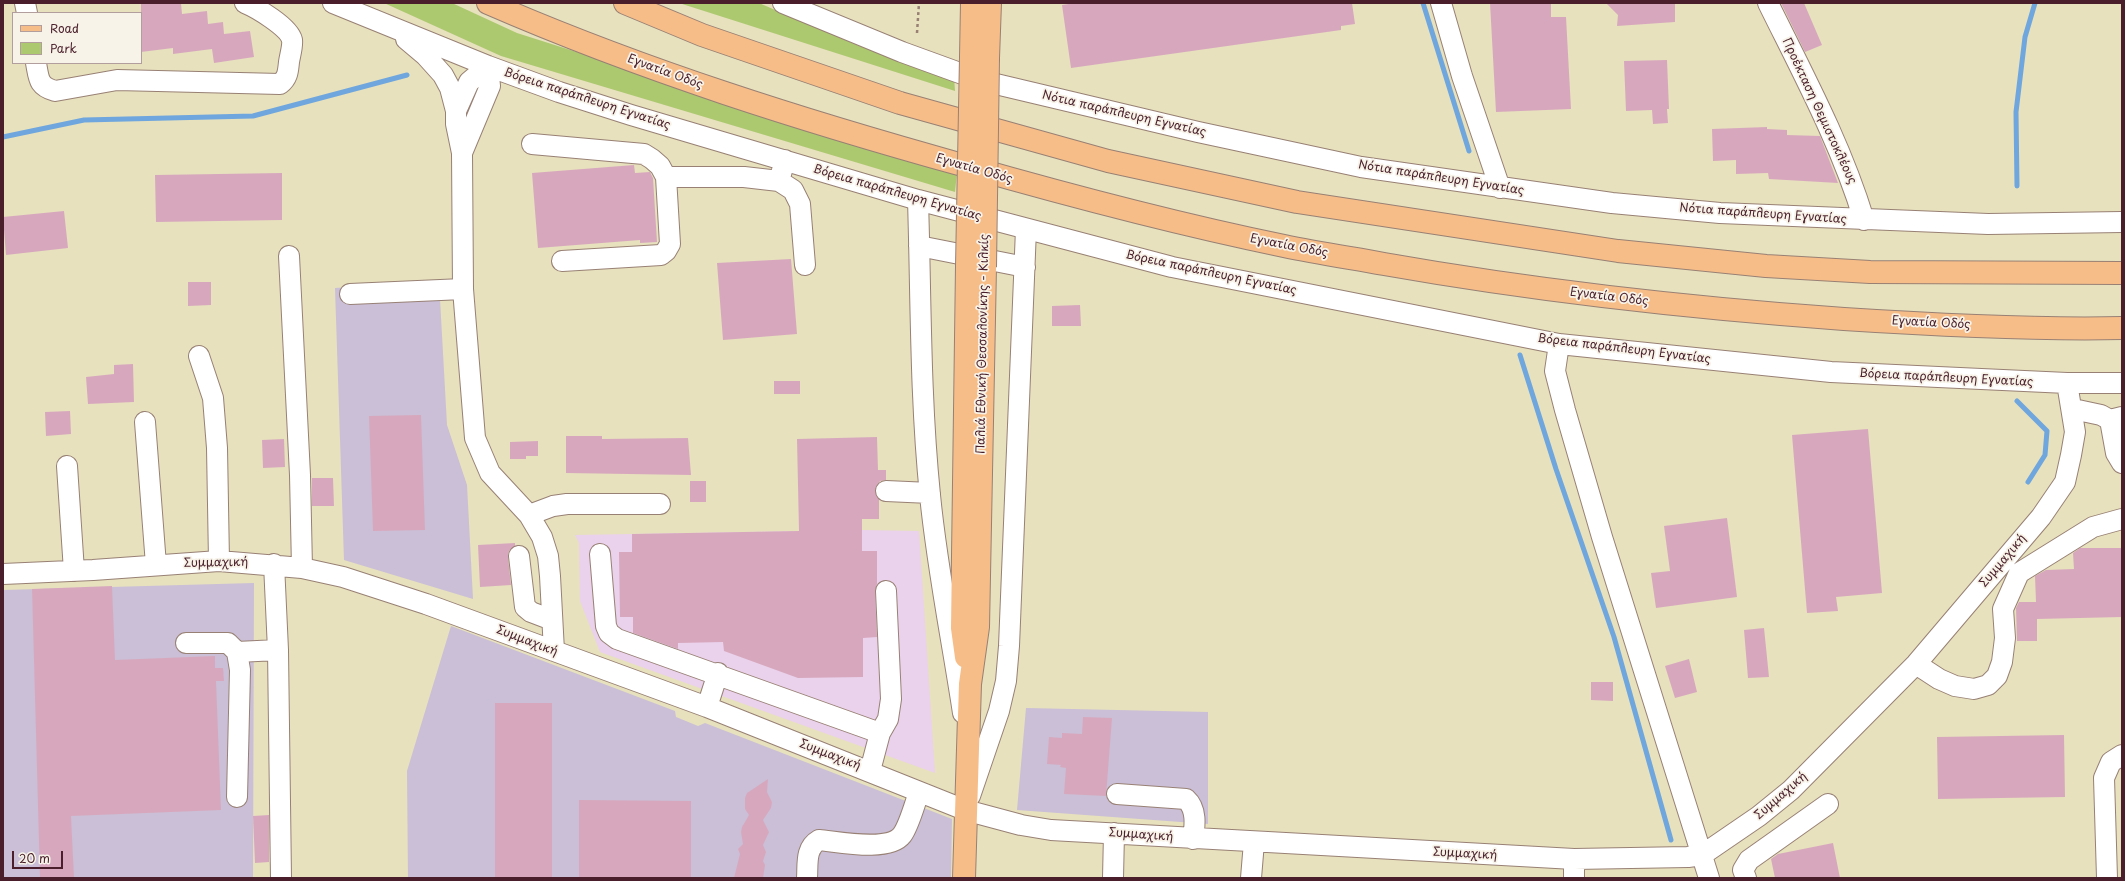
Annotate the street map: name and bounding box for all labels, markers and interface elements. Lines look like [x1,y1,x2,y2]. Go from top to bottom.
legend [12,12,142,64]
text: Road [50,19,79,37]
street label: Προέκταση Θεμιστοκλέους [1779,36,1859,186]
text: Park [50,39,77,57]
street label: Εγνατία Οδός [625,52,705,92]
street label: Βόρεια παράπλευρη Εγνατίας [502,65,672,133]
street label: Νότια παράπλευρη Εγνατίας [1041,88,1207,140]
street label: Εγνατία Οδός [934,151,1014,187]
street label: Νότια παράπλευρη Εγνατίας [1357,158,1525,198]
street label: Βόρεια παράπλευρη Εγνατίας [811,162,983,224]
street label: Νότια παράπλευρη Εγνατίας [1679,201,1847,227]
street label: Εγνατία Οδός [1249,231,1329,261]
street label: Παλιά Εθνική Θεσσαλονίκης - Κιλκίς [974,234,992,454]
street label: Βόρεια παράπλευρη Εγνατίας [1124,248,1298,298]
street label: Εγνατία Οδός [1569,285,1649,309]
street label: Εγνατία Οδός [1891,314,1971,332]
street label: Βόρεια παράπλευρη Εγνατίας [1537,331,1711,367]
street label: Βόρεια παράπλευρη Εγνατίας [1858,366,2034,390]
street label: Συμμαχική [1977,532,2029,590]
street label: Συμμαχική [184,555,248,571]
street label: Συμμαχική [494,623,560,659]
street label: Συμμαχική [797,737,863,773]
street label: Συμμαχική [1752,769,1810,823]
street label: Συμμαχική [1108,826,1174,844]
scale bar [14,843,65,869]
street label: Συμμαχική [1432,845,1498,863]
text: 20 m [19,849,50,867]

